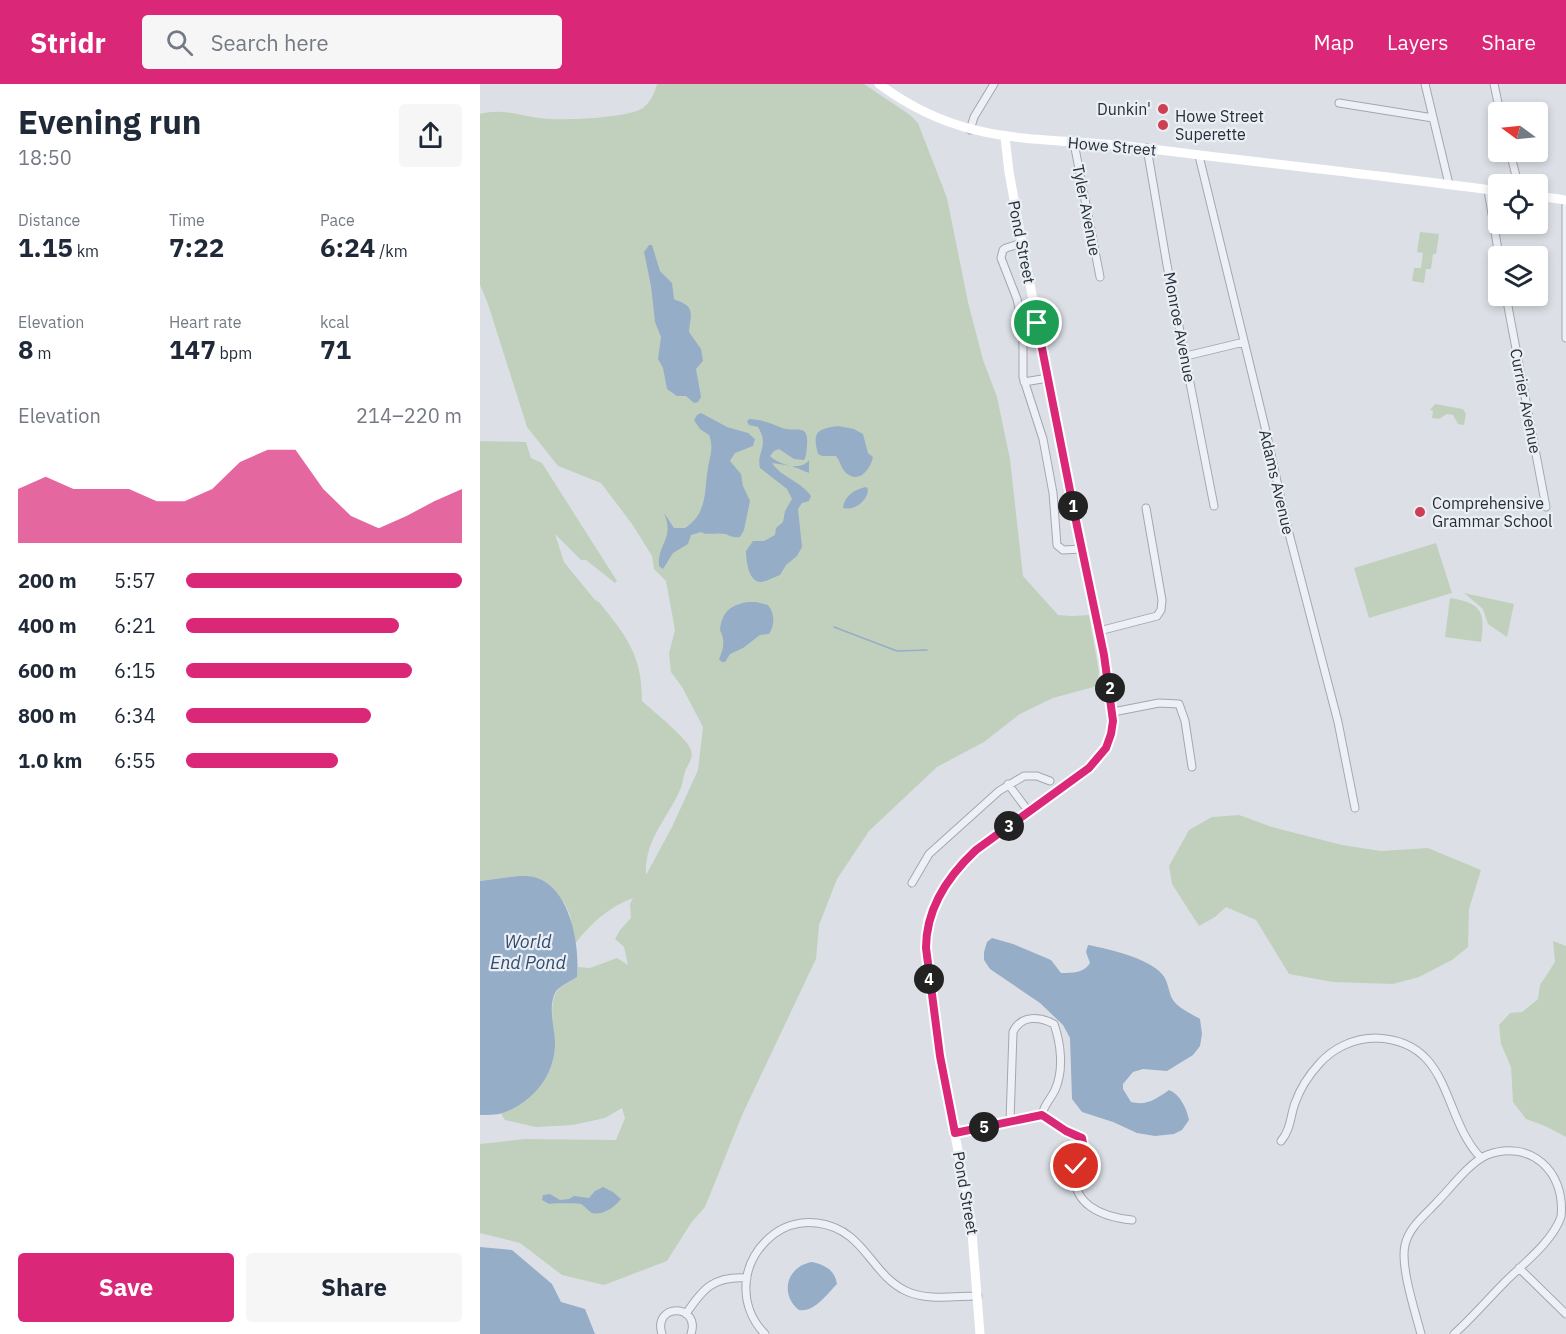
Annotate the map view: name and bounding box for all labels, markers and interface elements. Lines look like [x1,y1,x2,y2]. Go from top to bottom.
search box [142,15,562,69]
text: Stridr [30,24,106,61]
icon: search [163,26,196,59]
text: Search here [211,28,329,57]
text: Map [1314,28,1354,56]
text: Layers [1387,28,1449,56]
text: Share [1482,28,1536,56]
place label: Dunkin' [1097,99,1151,119]
text: Evening run [18,100,202,143]
marker: Dunkin' [1156,102,1170,116]
north arrow [1488,102,1548,162]
map controls [1488,102,1548,306]
button: share [399,104,462,167]
place label: Howe Street Superette [1175,106,1264,144]
marker: Howe Street Superette [1156,118,1170,132]
street label: Howe Street [1067,132,1157,160]
text: 18:50 [18,144,72,171]
street label: Tyler Avenue [1068,163,1106,258]
button: locate [1488,174,1548,234]
street label: Pond Street [1004,199,1040,285]
text: Distance [18,210,80,230]
text: Time [169,210,205,230]
text: Pace [320,210,355,230]
text: 1.15 [18,230,73,264]
text: 7:22 [169,230,224,264]
text: 6:24 [320,230,375,264]
text: km [73,241,99,261]
text: /km [375,241,408,261]
button: layers [1488,246,1548,306]
street label: Monroe Avenue [1160,270,1201,384]
pin [1011,297,1062,348]
icon: arrive [1020,306,1053,339]
text: Elevation [18,312,84,332]
text: Heart rate [169,312,242,332]
text: kcal [320,312,349,332]
text: 8 [18,332,34,366]
text: 147 [169,332,216,366]
text: 71 [320,332,351,366]
text: m [34,343,51,363]
text: bpm [216,343,252,363]
street label: Currier Avenue [1506,347,1546,455]
text: Elevation [18,402,101,429]
text: 214–220 m [356,402,462,429]
street label: Adams Avenue [1255,428,1299,537]
pin: 1 [1058,491,1088,521]
place label: Comprehensive Grammar School [1432,493,1552,531]
text: 1 [1068,496,1078,516]
marker: Comprehensive Grammar School [1413,505,1427,519]
text: 200 m [18,567,77,594]
text: 5:57 [114,567,156,594]
text: 400 m [18,612,77,639]
text: 6:21 [114,612,156,639]
text: 600 m [18,657,77,684]
text: 6:15 [114,657,156,684]
pin: 2 [1095,673,1125,703]
text: 2 [1105,678,1115,698]
text: 800 m [18,702,77,729]
text: 6:34 [114,702,156,729]
text: 1.0 km [18,747,82,774]
text: 6:55 [114,747,156,774]
pin: 3 [994,811,1024,841]
text: 3 [1004,816,1014,836]
water label: World End Pond [490,930,566,974]
pin: 4 [914,964,944,994]
text: 4 [924,969,934,989]
pin: 5 [969,1112,999,1142]
text: 5 [979,1117,989,1137]
pin [1050,1140,1101,1191]
icon: check [1059,1149,1092,1182]
street label: Pond Street [949,1150,983,1236]
button: Save [18,1253,234,1322]
button: Share [246,1253,462,1322]

